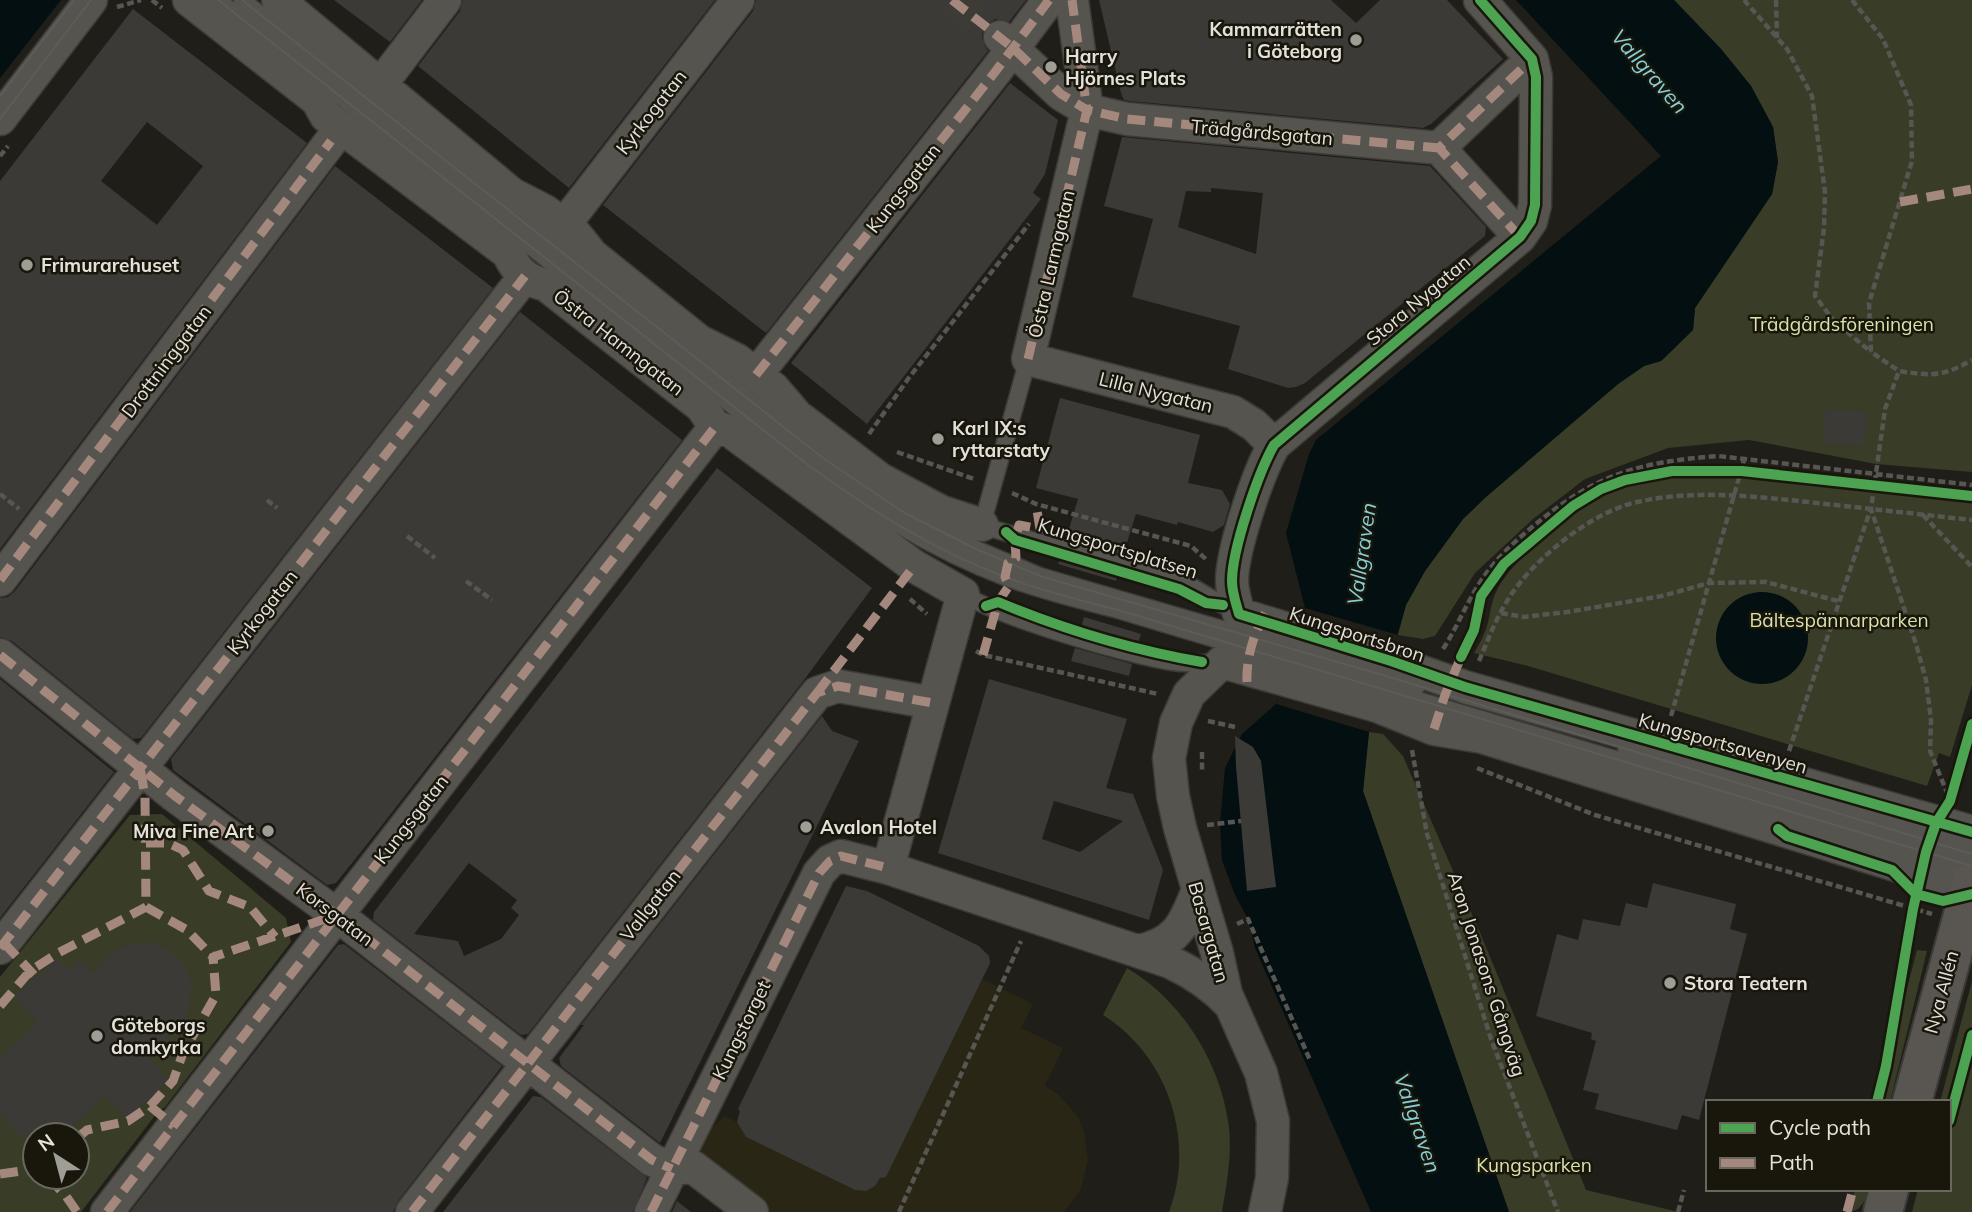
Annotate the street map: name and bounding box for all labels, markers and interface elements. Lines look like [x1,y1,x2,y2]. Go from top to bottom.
place label: Kammarrätten i Göteborg [1209,17,1342,63]
water label: Vallgraven [1606,23,1694,119]
marker: Kammarrätten i Göteborg [1348,32,1364,48]
place label: Harry Hjörnes Plats [1065,44,1186,90]
marker: Harry Hjörnes Plats [1043,59,1059,75]
street label: Kyrkogatan [610,65,692,159]
street label: Trädgårdsgatan [1190,114,1334,150]
street label: Kungsgatan [861,138,945,238]
street label: Östra Larmgatan [1022,188,1080,340]
street label: Stora Nygatan [1361,249,1475,351]
place label: Frimurarehuset [41,253,179,277]
marker: Frimurarehuset [19,257,35,273]
street label: Östra Hamngatan [549,283,689,401]
street label: Drottninggatan [116,300,216,422]
park label: Trädgårdsföreningen [1750,312,1934,336]
street label: Lilla Nygatan [1097,366,1215,418]
place label: Karl IX:s ryttarstaty [952,416,1050,462]
marker: Karl IX:s ryttarstaty [930,431,946,447]
water label: Vallgraven [1341,501,1381,607]
street label: Kungsportsplatsen [1035,512,1201,584]
street label: Kyrkogatan [221,565,303,659]
street label: Kungsportsbron [1286,601,1428,667]
park label: Bältespännarparken [1749,608,1929,632]
street label: Kungsportsavenyen [1636,707,1810,779]
street label: Kungsgatan [369,769,453,869]
place label: Avalon Hotel [820,815,937,839]
place label: Miva Fine Art [133,819,254,843]
marker: Avalon Hotel [798,819,814,835]
marker: Miva Fine Art [260,823,276,839]
street label: Vallgatan [614,864,686,946]
street label: Aron Jonasons Gångväg [1443,869,1531,1079]
street label: Korsgatan [291,877,379,951]
street label: Basargatan [1183,879,1235,985]
street label: Nya Allén [1918,948,1964,1036]
place label: Stora Teatern [1684,971,1808,995]
marker: Stora Teatern [1662,975,1678,991]
street label: Kungstorget [707,976,775,1084]
place label: Göteborgs domkyrka [111,1013,205,1059]
marker: Göteborgs domkyrka [89,1028,105,1044]
water label: Vallgraven [1389,1070,1447,1176]
legend [1706,1100,1951,1191]
text: Cycle path [1769,1114,1871,1140]
north arrow [21,1121,91,1191]
text: N [33,1128,59,1156]
text: Path [1769,1149,1814,1175]
park label: Kungsparken [1476,1153,1592,1177]

